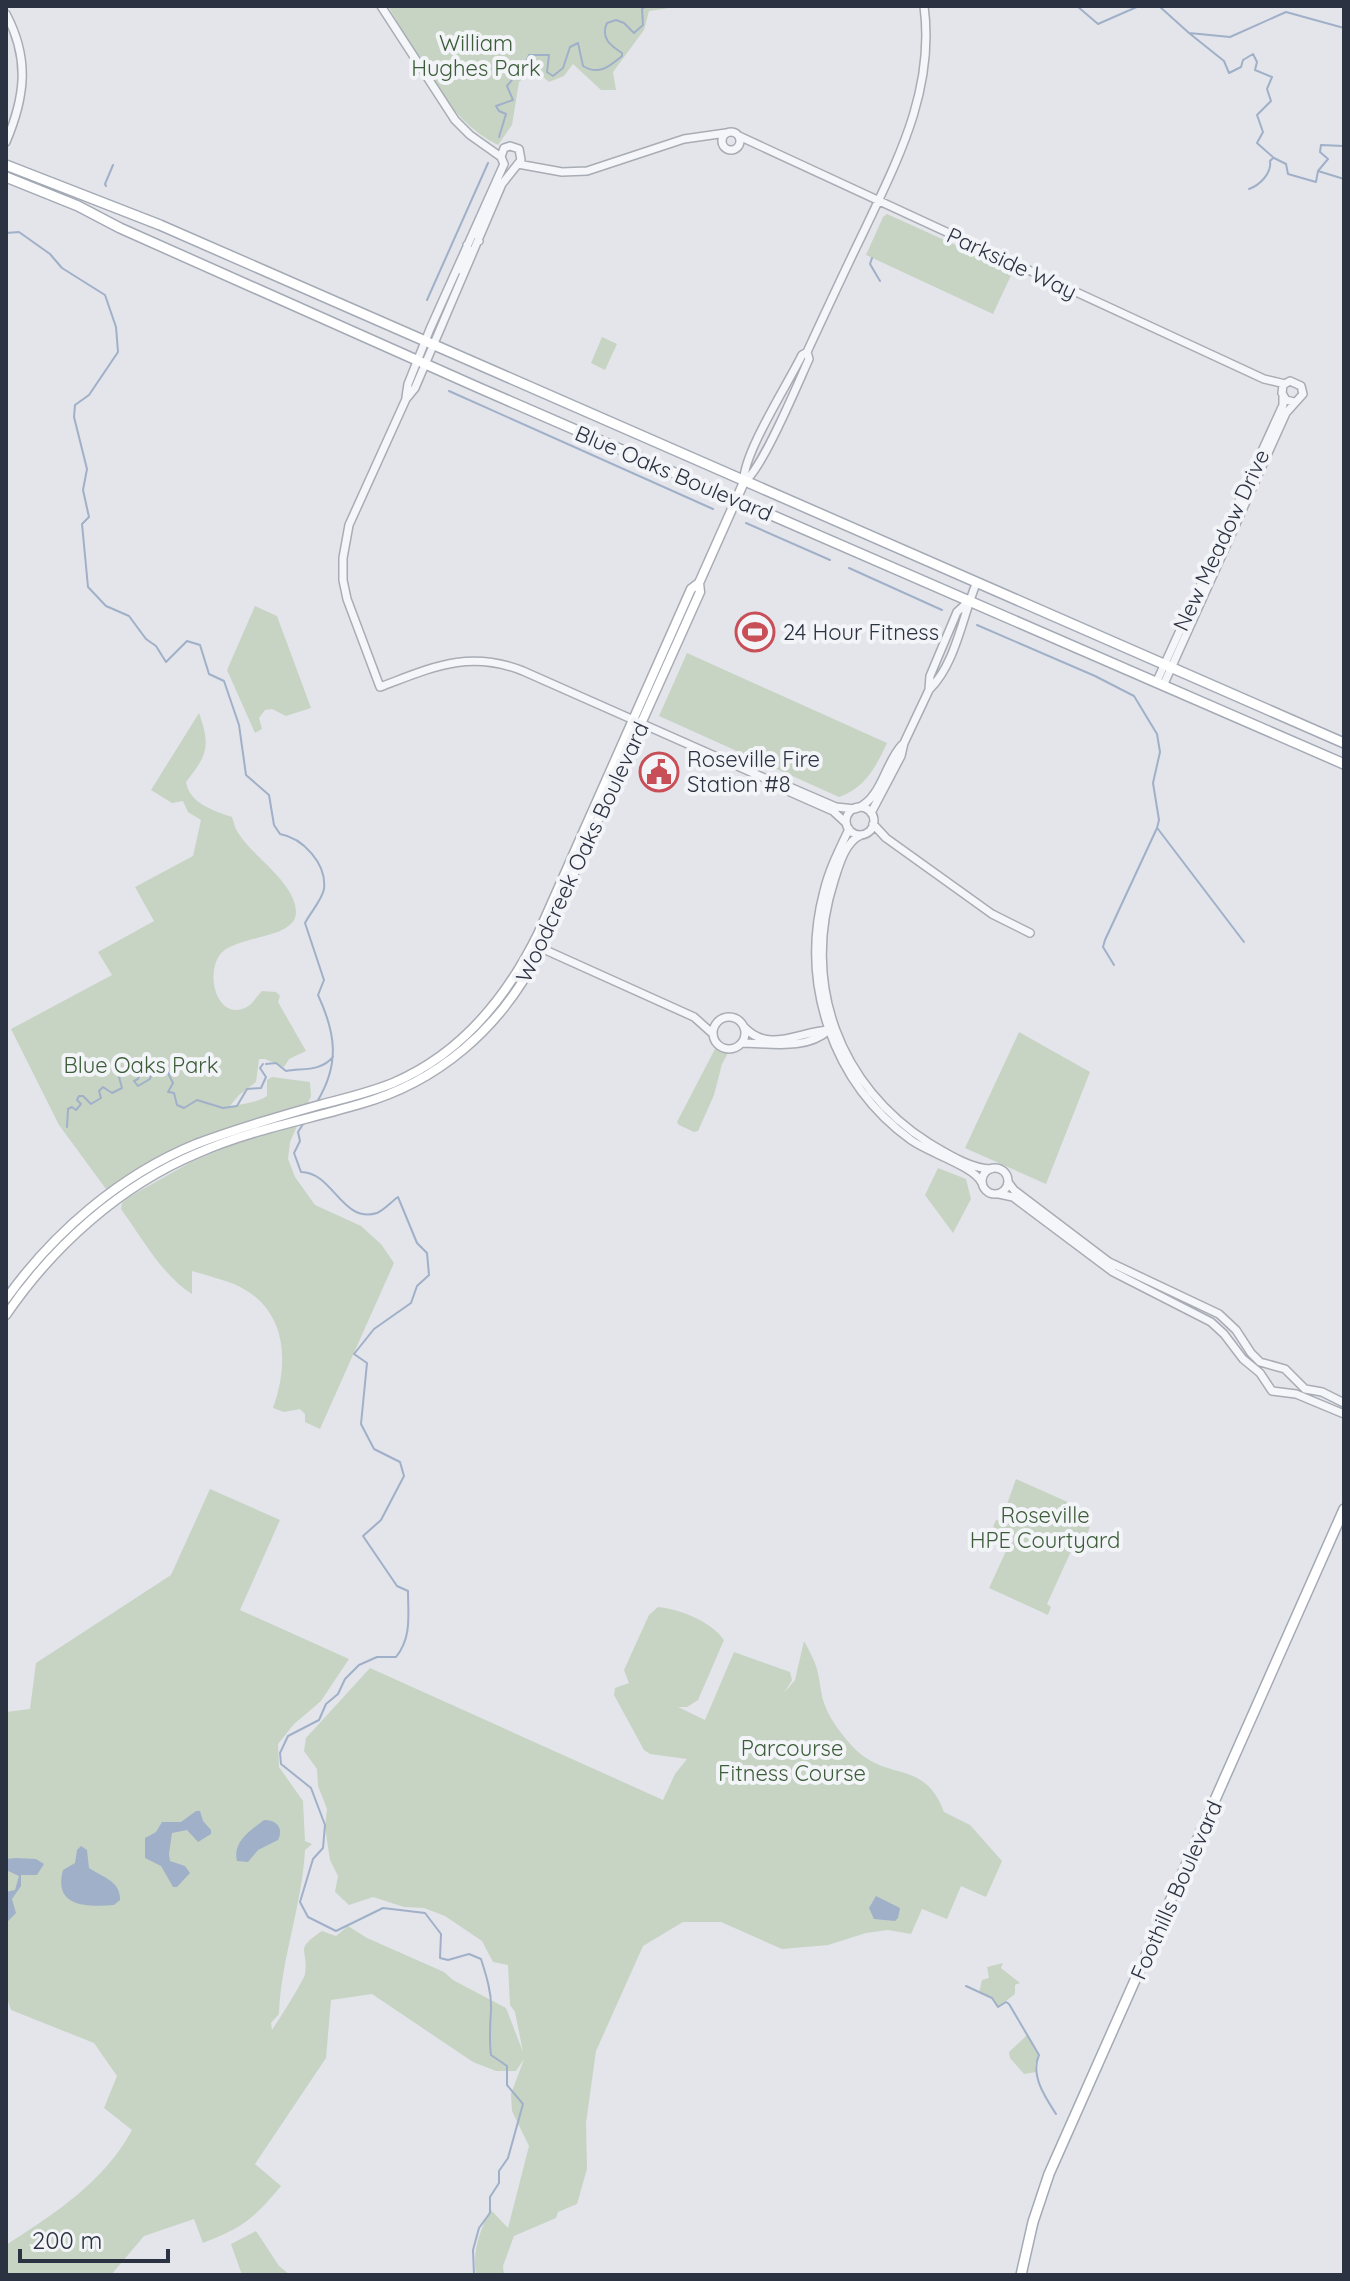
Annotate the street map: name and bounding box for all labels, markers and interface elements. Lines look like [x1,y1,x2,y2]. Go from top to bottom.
park label: William Hughes Park [411,29,541,82]
street label: Parkside Way [943,221,1081,305]
street label: Blue Oaks Boulevard [571,419,777,527]
street label: New Meadow Drive [1167,445,1275,635]
sports icon: 24 Hour Fitness [734,611,776,653]
place label: 24 Hour Fitness [783,618,939,646]
street label: Woodcreek Oaks Boulevard [509,717,655,987]
place label: Roseville Fire Station #8 [687,745,820,798]
public building icon: Roseville Fire Station #8 [638,751,680,793]
park label: Blue Oaks Park [64,1051,218,1079]
park label: Roseville HPE Courtyard [970,1501,1120,1554]
park label: Parcourse Fitness Course [718,1734,866,1787]
street label: Foothills Boulevard [1124,1796,1228,1984]
scale bar [20,2213,168,2263]
text: 200 m [32,2225,102,2255]

